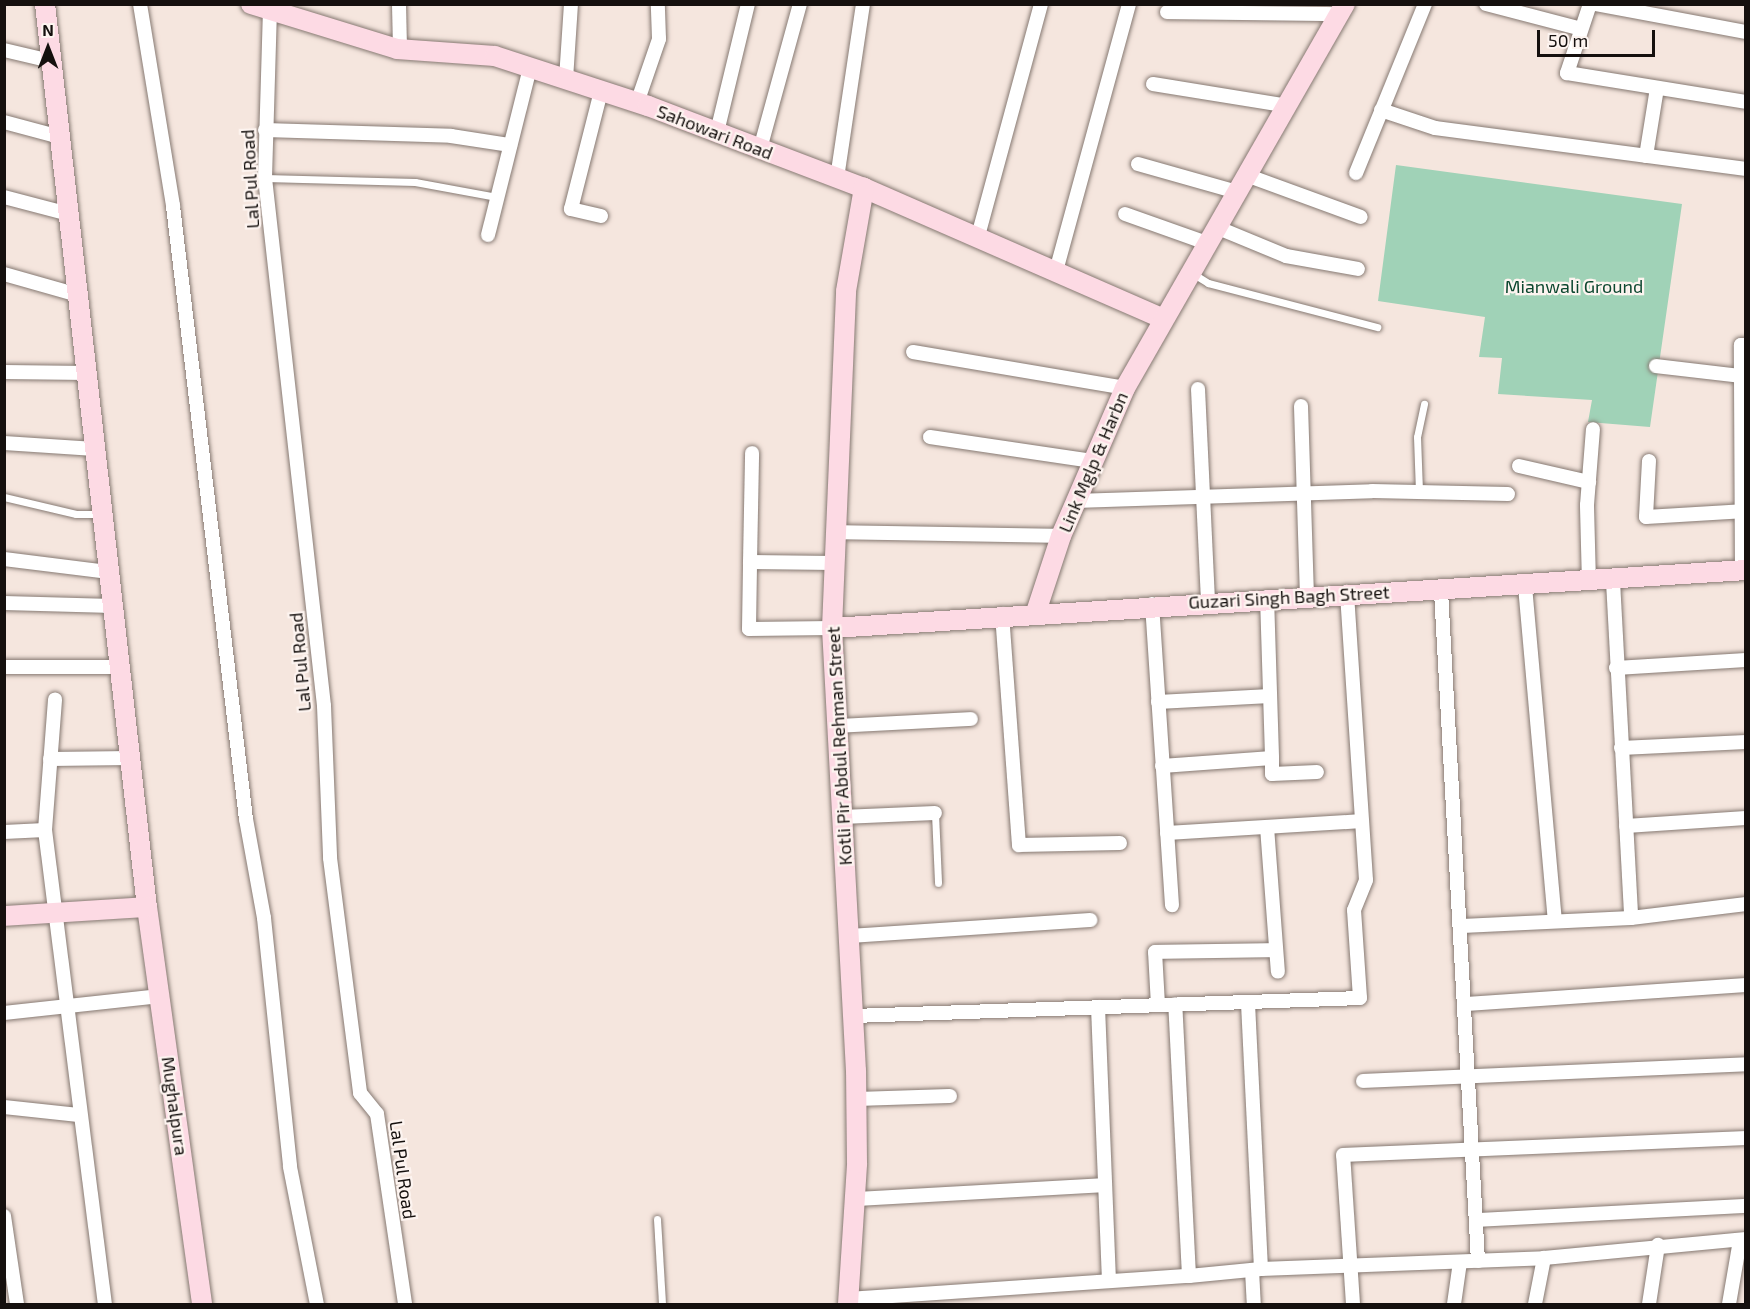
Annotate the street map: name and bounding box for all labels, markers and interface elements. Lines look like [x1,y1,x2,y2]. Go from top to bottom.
north arrow [18,18,78,78]
scale bar [1540,18,1658,56]
text: N [42,20,54,39]
text: 50 m [1548,29,1588,51]
street label: Sahowari Road [654,100,776,164]
street label: Lal Pul Road [237,128,263,230]
park label: Mianwali Ground [1505,275,1643,297]
street label: Link Mglp & Harbn [1054,388,1132,536]
street label: Guzari Singh Bagh Street [1188,581,1390,613]
street label: Lal Pul Road [285,611,315,713]
street label: Kotli Pir Abdul Rehman Street [822,625,856,867]
street label: Mughalpura [157,1055,193,1157]
street label: Lal Pul Road [385,1119,421,1221]

